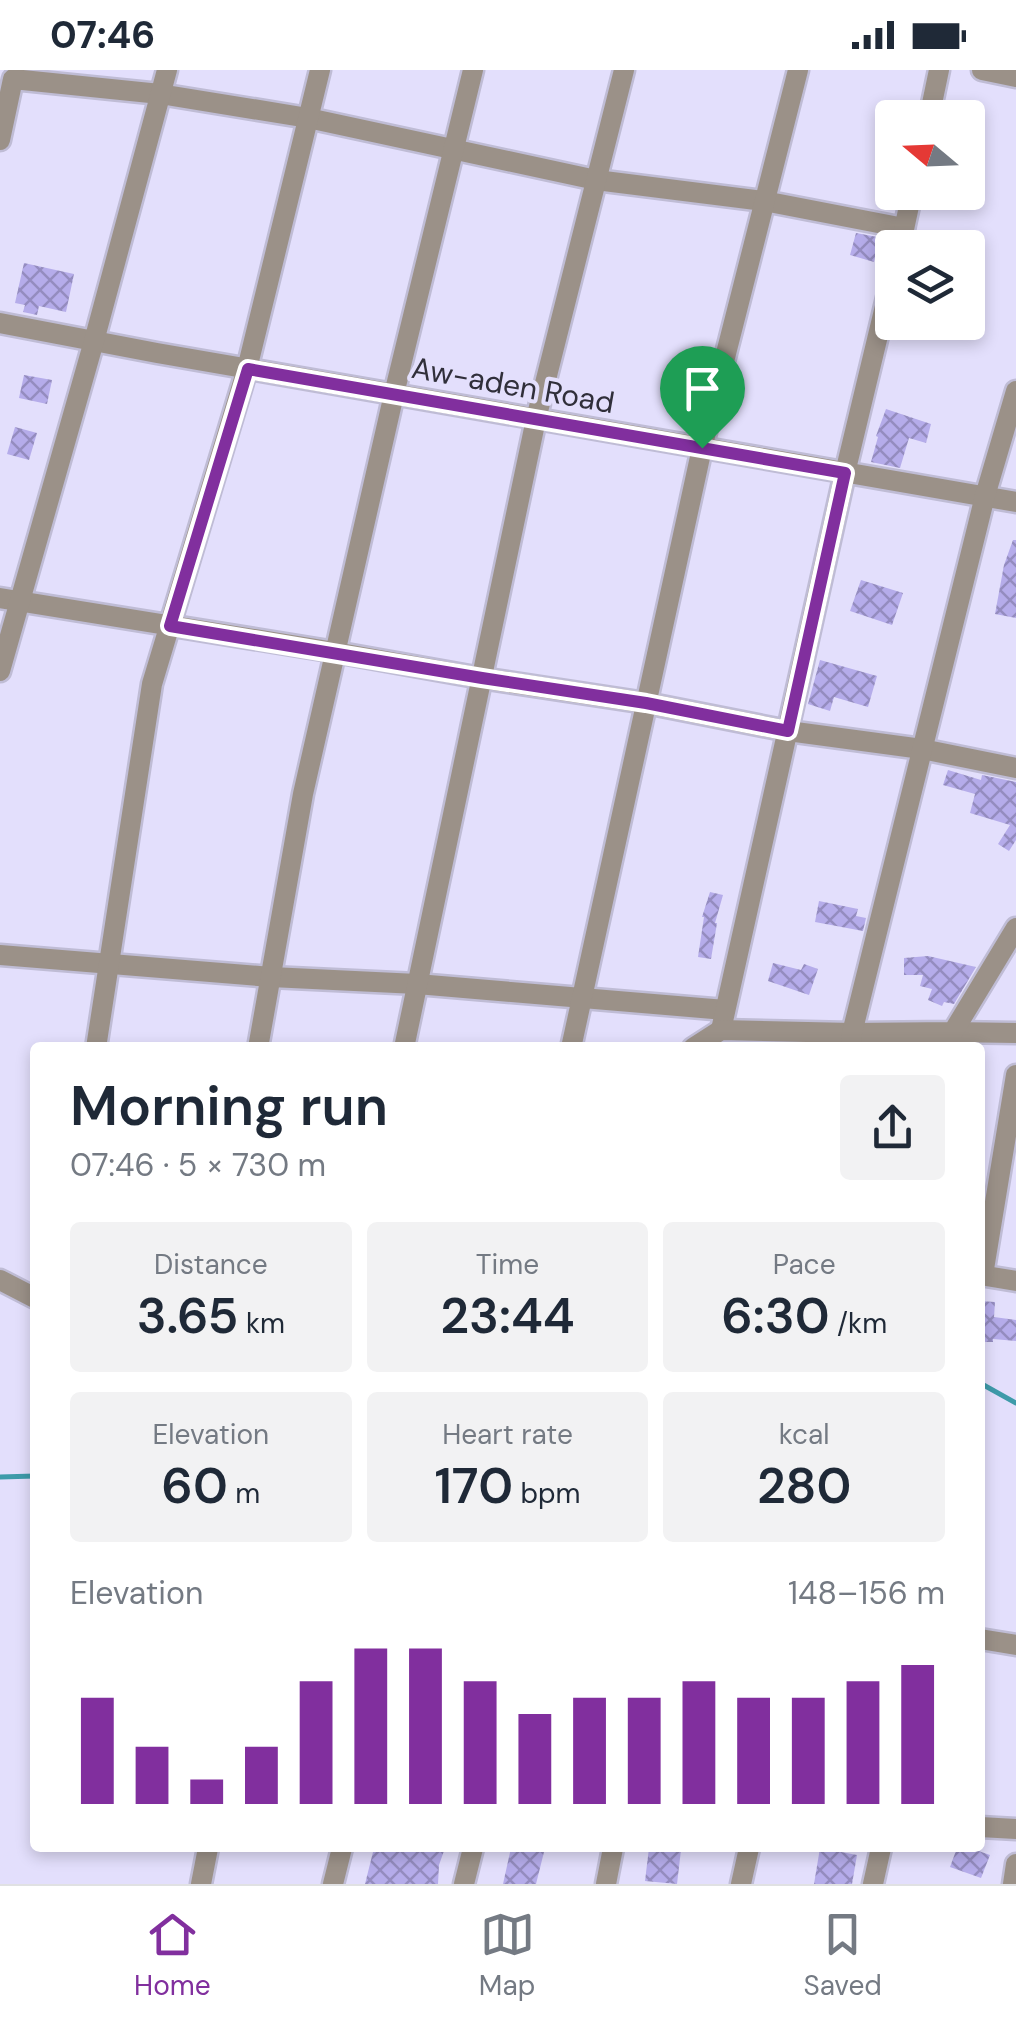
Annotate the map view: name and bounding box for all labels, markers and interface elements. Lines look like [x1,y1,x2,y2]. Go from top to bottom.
text: 07:46 [50,10,155,60]
north arrow [875,100,985,210]
map controls [875,100,985,340]
button: layers [875,230,985,340]
pin [660,346,745,449]
street label: Aw-aden Road [409,348,617,422]
icon: arrive [675,361,730,416]
text: Morning run [70,1070,388,1142]
button: share [840,1075,945,1180]
text: 07:46 · 5 × 730 m [70,1144,326,1186]
text: Distance [154,1246,268,1283]
text: Time [476,1246,539,1283]
text: Pace [773,1246,836,1283]
text: 3.65 [137,1283,238,1349]
text: 23:44 [440,1283,575,1349]
text: 6:30 [721,1283,830,1349]
text: km [238,1305,285,1342]
text: /km [830,1305,887,1342]
text: Elevation [152,1416,269,1453]
text: Heart rate [442,1416,573,1453]
text: kcal [779,1416,829,1453]
text: 60 [161,1453,228,1519]
text: 170 [434,1453,513,1519]
text: 280 [757,1453,851,1519]
text: m [228,1475,260,1512]
text: bpm [513,1475,581,1512]
text: Elevation [70,1572,203,1614]
text: 148–156 m [788,1572,945,1614]
tab: Home [134,1907,211,2004]
tab: Map [479,1907,535,2004]
tab: Saved [803,1907,882,2004]

